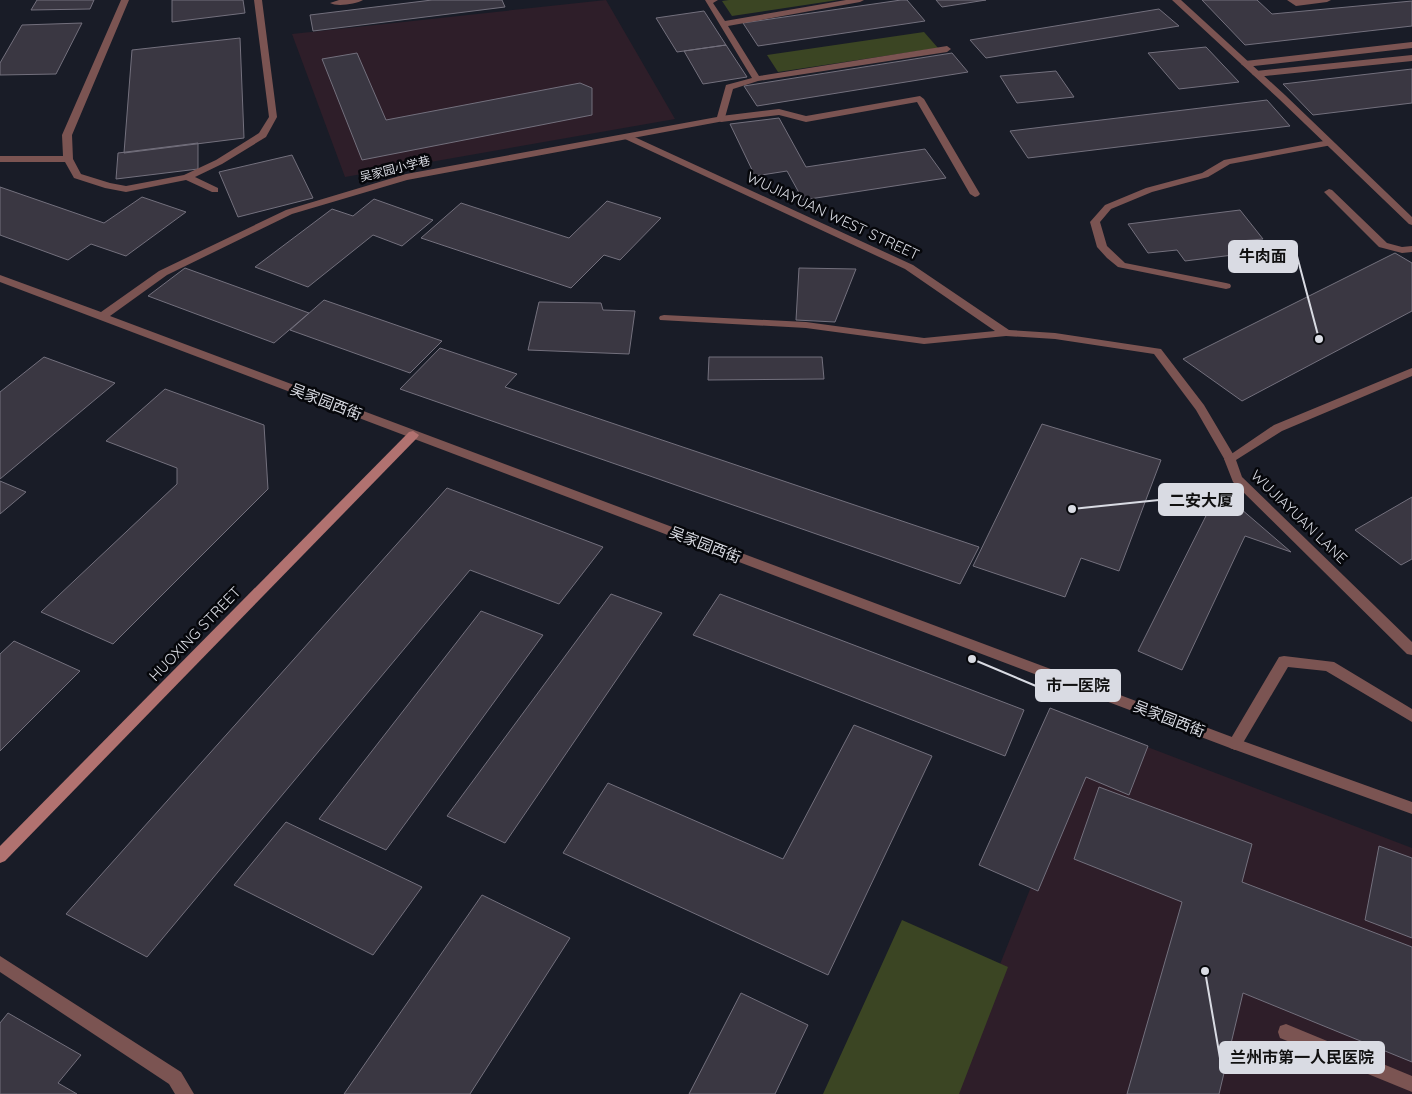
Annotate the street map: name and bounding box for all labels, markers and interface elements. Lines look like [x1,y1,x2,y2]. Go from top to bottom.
street label: 吴家园小学巷 [358,153,432,185]
street label: WUJIAYUAN WEST STREET [744,167,922,264]
callout: 牛肉面 [1229,241,1297,272]
text: 牛肉面 [1239,246,1287,266]
street label: 吴家园西街 [288,379,365,424]
street label: WUJIAYUAN LANE [1247,466,1352,568]
callout: 二安大厦 [1159,484,1243,515]
text: 二安大厦 [1169,490,1233,510]
street label: 吴家园西街 [667,522,744,567]
street label: HUOXING STREET [145,582,245,685]
callout: 市一医院 [1036,670,1120,701]
text: 市一医院 [1046,675,1110,695]
street label: 吴家园西街 [1131,696,1208,741]
callout: 兰州市第一人民医院 [1220,1042,1384,1073]
text: 兰州市第一人民医院 [1230,1047,1374,1067]

